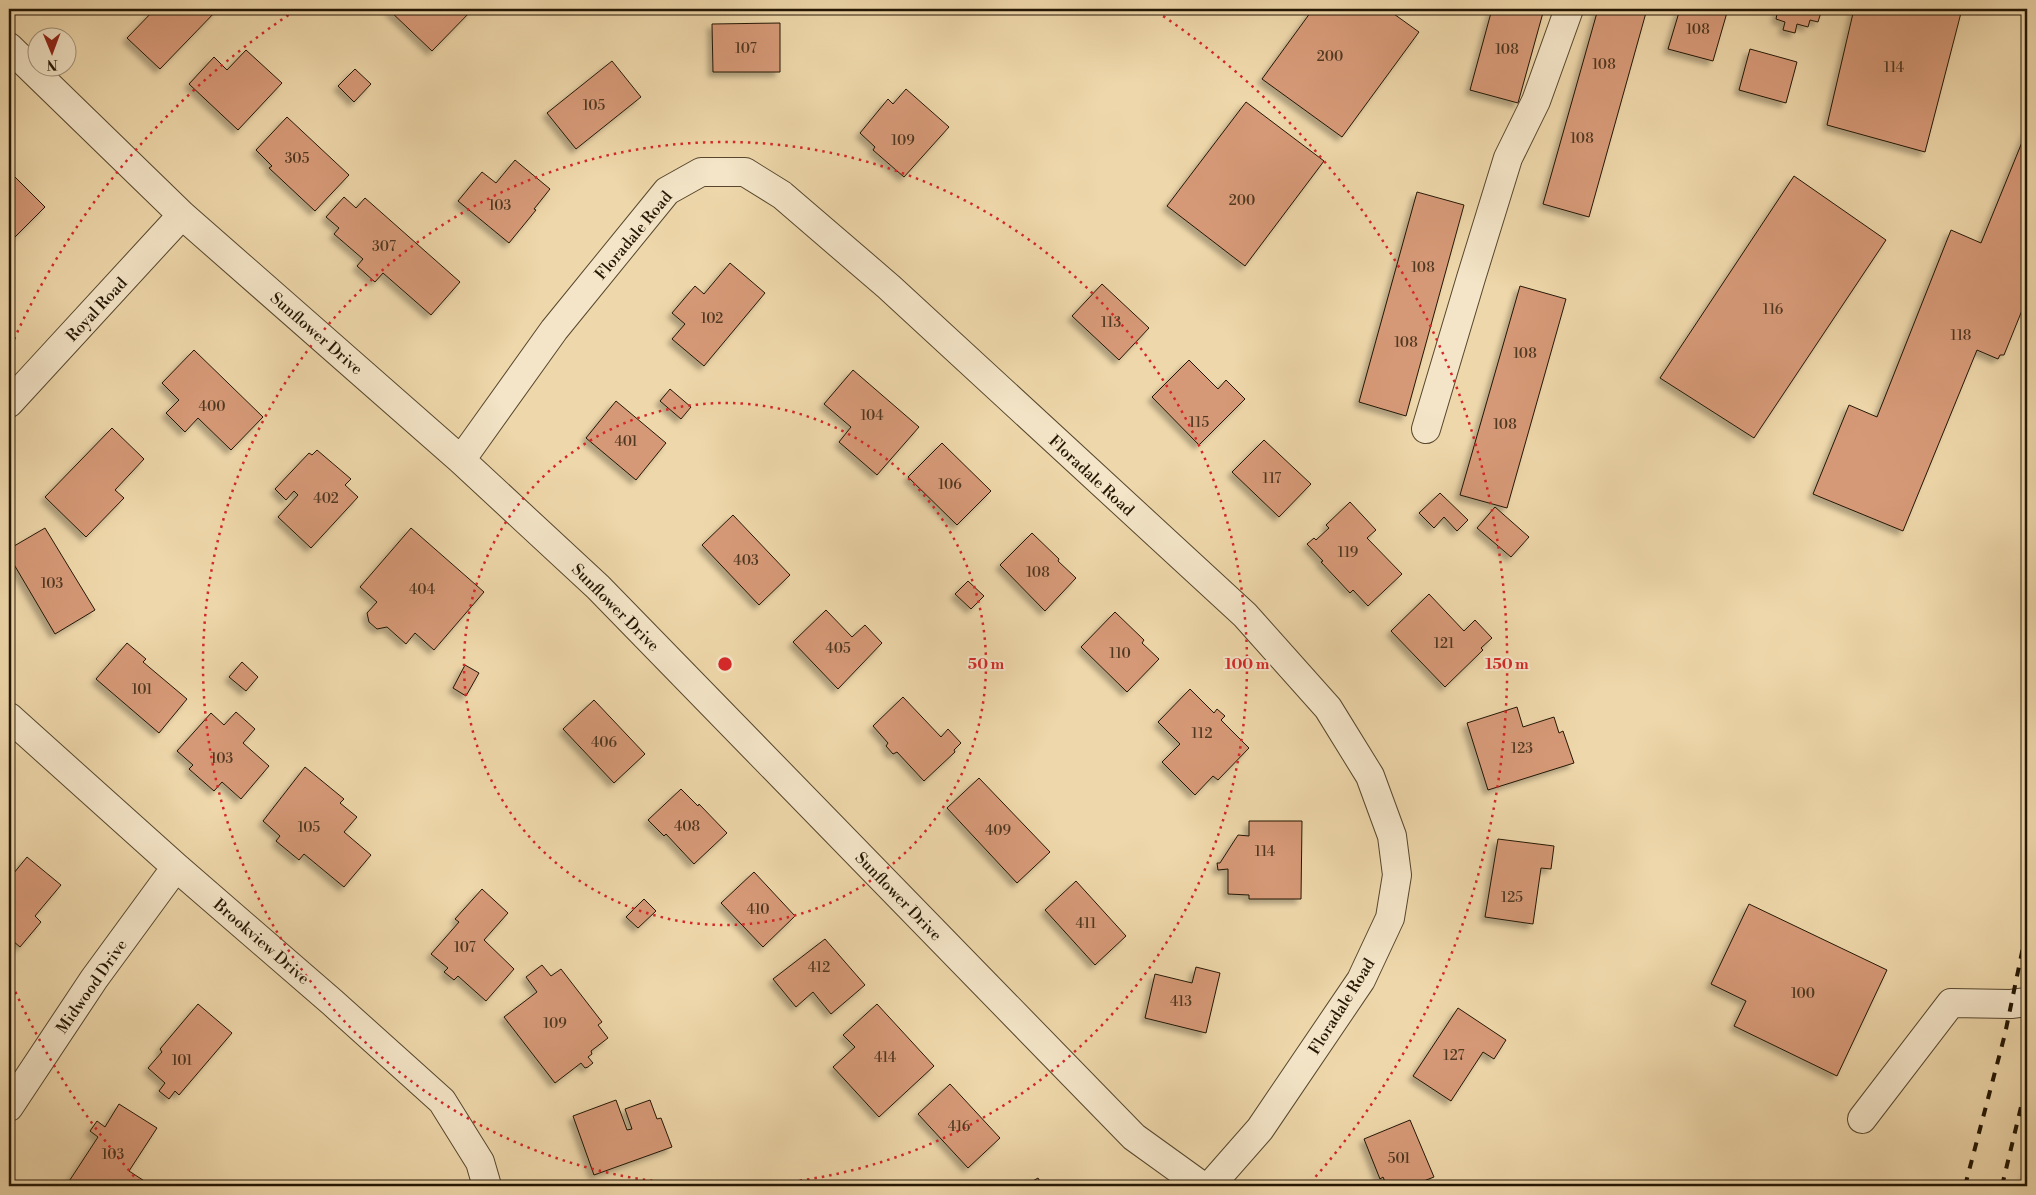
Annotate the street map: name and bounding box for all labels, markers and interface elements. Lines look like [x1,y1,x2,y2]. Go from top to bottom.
house number: 108 [1686,21,1710,39]
north arrow [28,28,78,78]
house number: 107 [735,40,757,58]
house number: 108 [1495,41,1519,59]
house number: 200 [1317,48,1343,66]
text: N [47,55,58,73]
house number: 108 [1592,56,1616,74]
house number: 114 [1884,59,1904,77]
house number: 105 [583,97,606,115]
house number: 108 [1570,130,1594,148]
house number: 109 [891,132,915,150]
house number: 305 [285,150,310,168]
street label: Floradale Road [591,187,677,284]
house number: 200 [1229,192,1255,210]
house number: 103 [489,197,512,215]
house number: 307 [372,238,396,256]
house number: 108 [1411,259,1435,277]
street label: Royal Road [62,273,132,346]
street label: Sunflower Drive [266,288,367,379]
house number: 116 [1763,301,1784,319]
house number: 102 [701,310,723,328]
house number: 113 [1101,314,1121,332]
house number: 118 [1951,327,1971,345]
house number: 108 [1394,334,1418,352]
house number: 108 [1513,345,1537,363]
house number: 400 [199,398,225,416]
house number: 104 [860,407,884,425]
house number: 115 [1189,414,1209,432]
house number: 108 [1493,416,1517,434]
street label: Floradale Road [1044,431,1138,520]
house number: 401 [614,433,638,451]
house number: 117 [1263,470,1281,488]
house number: 106 [938,476,962,494]
house number: 402 [313,490,339,508]
house number: 119 [1338,544,1358,562]
house number: 403 [733,552,759,570]
street label: Sunflower Drive [567,560,663,656]
house number: 108 [1026,564,1050,582]
house number: 103 [41,575,64,593]
house number: 404 [409,581,435,599]
house number: 121 [1434,635,1454,653]
house number: 405 [825,640,851,658]
house number: 110 [1109,645,1131,663]
centre of rings [716,655,734,673]
text: 50 m [968,655,1004,674]
text: 100 m [1225,655,1270,674]
text: 150 m [1485,655,1529,674]
house number: 101 [132,681,152,699]
house number: 112 [1192,725,1212,743]
house number: 406 [591,734,618,752]
house number: 123 [1511,740,1533,758]
house number: 103 [211,750,234,768]
house number: 408 [674,818,700,836]
house number: 105 [298,819,321,837]
house number: 409 [985,822,1011,840]
house number: 114 [1255,843,1275,861]
street label: Sunflower Drive [851,848,946,945]
house number: 125 [1501,889,1523,907]
street label: Brookview Drive [209,894,313,989]
house number: 410 [746,901,770,919]
house number: 411 [1076,915,1096,933]
street label: Midwood Drive [52,936,132,1038]
house number: 107 [454,939,476,957]
street label: Floradale Road [1304,955,1379,1058]
house number: 412 [808,959,830,977]
house number: 100 [1791,985,1815,1003]
house number: 413 [1170,993,1192,1011]
house number: 109 [543,1015,567,1033]
house number: 127 [1443,1047,1465,1065]
house number: 414 [874,1049,896,1067]
house number: 101 [172,1052,192,1070]
house number: 416 [948,1118,971,1136]
house number: 103 [102,1146,125,1164]
house number: 501 [1388,1150,1410,1168]

